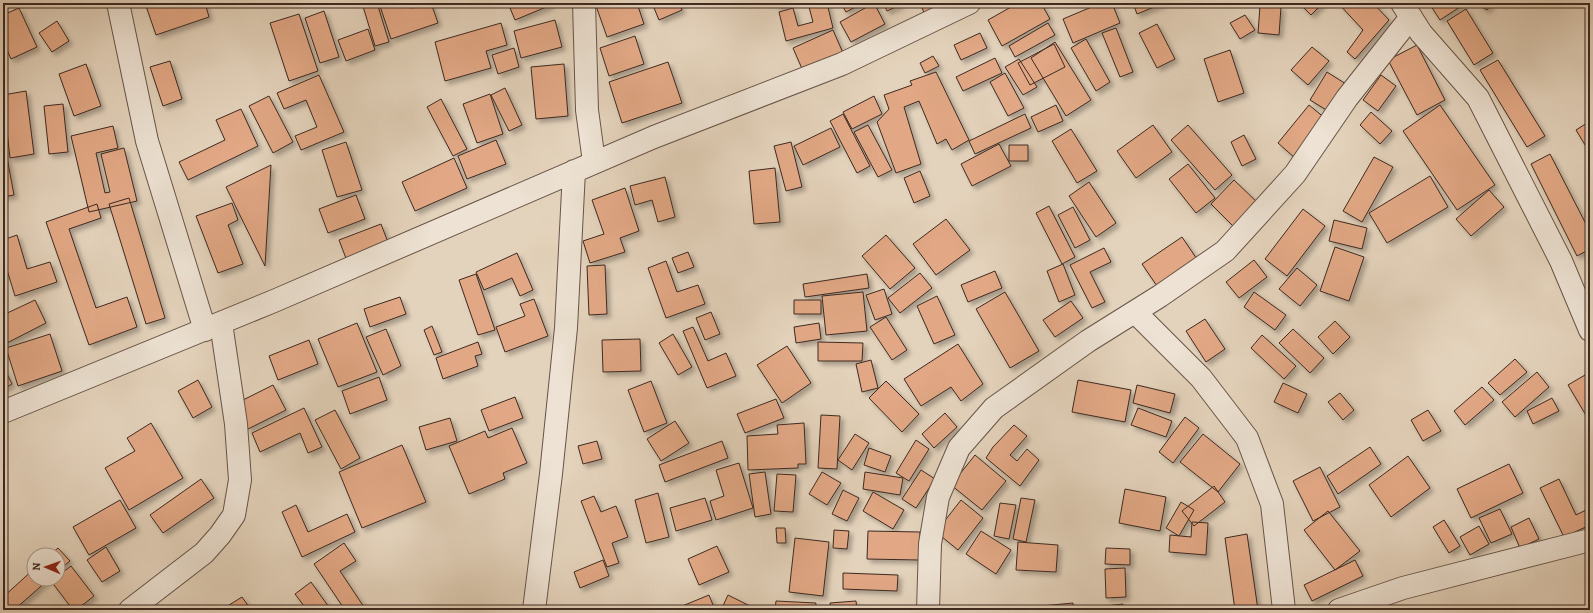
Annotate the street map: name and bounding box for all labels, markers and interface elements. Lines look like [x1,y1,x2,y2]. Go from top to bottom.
north arrow [26,547,66,587]
text: N [29,562,44,571]

